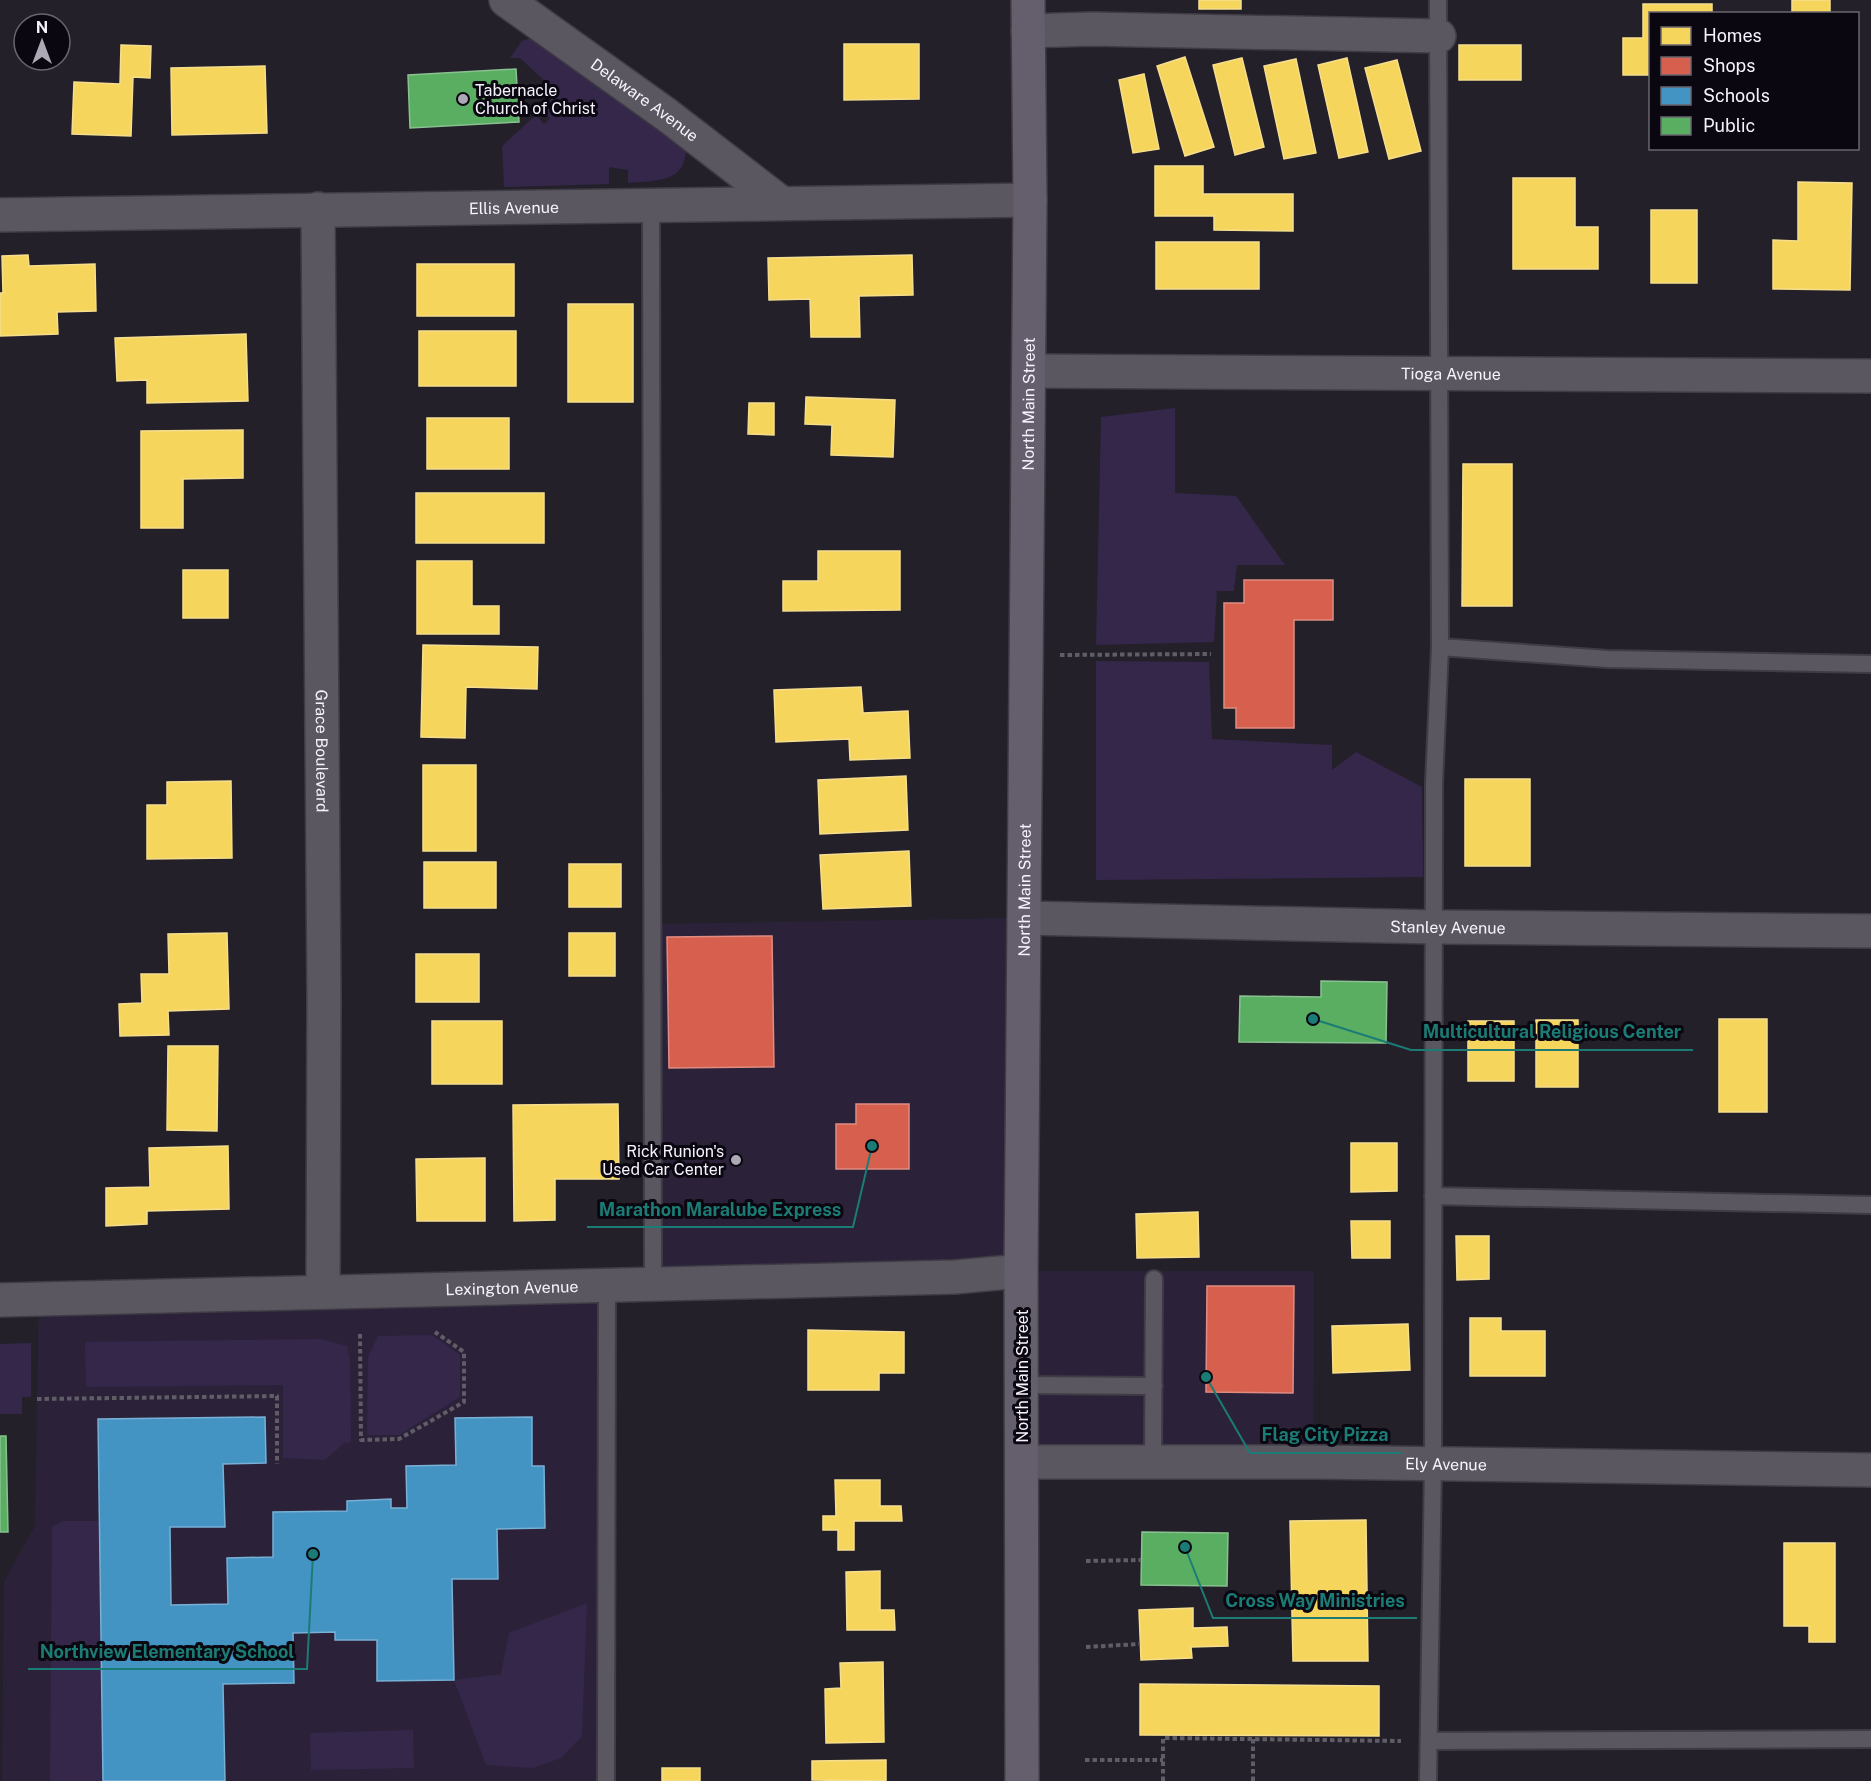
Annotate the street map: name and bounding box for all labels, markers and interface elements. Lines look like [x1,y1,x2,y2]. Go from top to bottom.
north arrow [12,12,72,72]
legend [1649,12,1859,150]
text: N [36,18,48,37]
text: Homes [1703,25,1762,46]
street label: Delaware Avenue [587,55,702,146]
text: Shops [1703,55,1755,76]
place label: Tabernacle Church of Christ [475,81,596,118]
text: Schools [1703,85,1770,106]
marker: Tabernacle Church of Christ [456,92,470,106]
text: Public [1703,115,1755,136]
street label: Ellis Avenue [469,198,559,218]
street label: North Main Street [1019,337,1039,471]
street label: Tioga Avenue [1401,364,1501,384]
street label: Grace Boulevard [312,689,332,813]
street label: North Main Street [1015,823,1035,957]
street label: Stanley Avenue [1390,917,1506,938]
callout: Multicultural Religious Center [1411,1014,1693,1050]
text: Multicultural Religious Center [1423,1021,1682,1042]
place label: Rick Runion's Used Car Center [602,1142,724,1179]
marker: Rick Runion's Used Car Center [729,1153,743,1167]
callout: Marathon Maralube Express [587,1191,853,1227]
text: Marathon Maralube Express [599,1199,841,1220]
street label: Lexington Avenue [445,1277,579,1299]
street label: North Main Street [1013,1309,1032,1443]
callout: Flag City Pizza [1250,1417,1401,1453]
text: Flag City Pizza [1262,1424,1388,1445]
street label: Ely Avenue [1405,1454,1487,1474]
callout: Cross Way Ministries [1213,1582,1417,1618]
text: Cross Way Ministries [1225,1590,1405,1611]
callout: Northview Elementary School [28,1633,307,1669]
text: Northview Elementary School [40,1641,294,1662]

